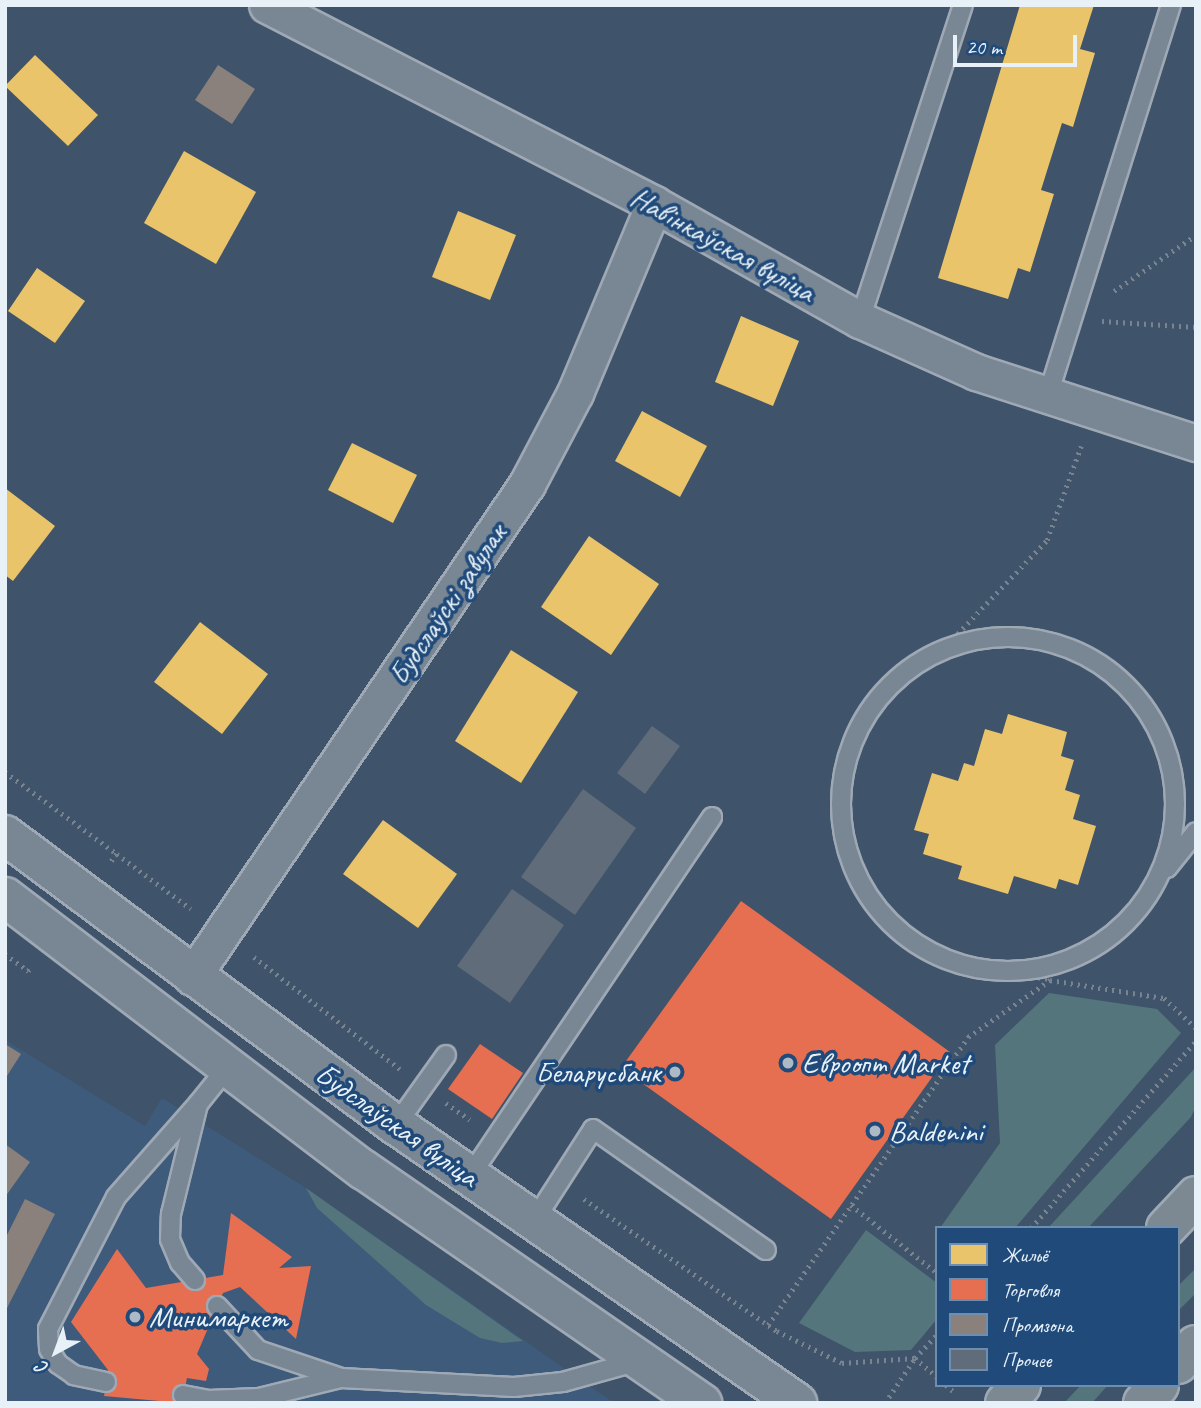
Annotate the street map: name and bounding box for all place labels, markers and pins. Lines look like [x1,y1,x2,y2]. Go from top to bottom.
place label: Евроопт Market [802,1045,969,1081]
place label: Беларусбанк [536,1054,661,1090]
marker: Евроопт Market [780,1055,796,1071]
marker: Беларусбанк [667,1064,683,1080]
place label: Baldenini [889,1113,983,1149]
marker: Baldenini [867,1123,883,1139]
place label: Минимаркет [149,1299,287,1335]
marker: Минимаркет [127,1309,143,1325]

